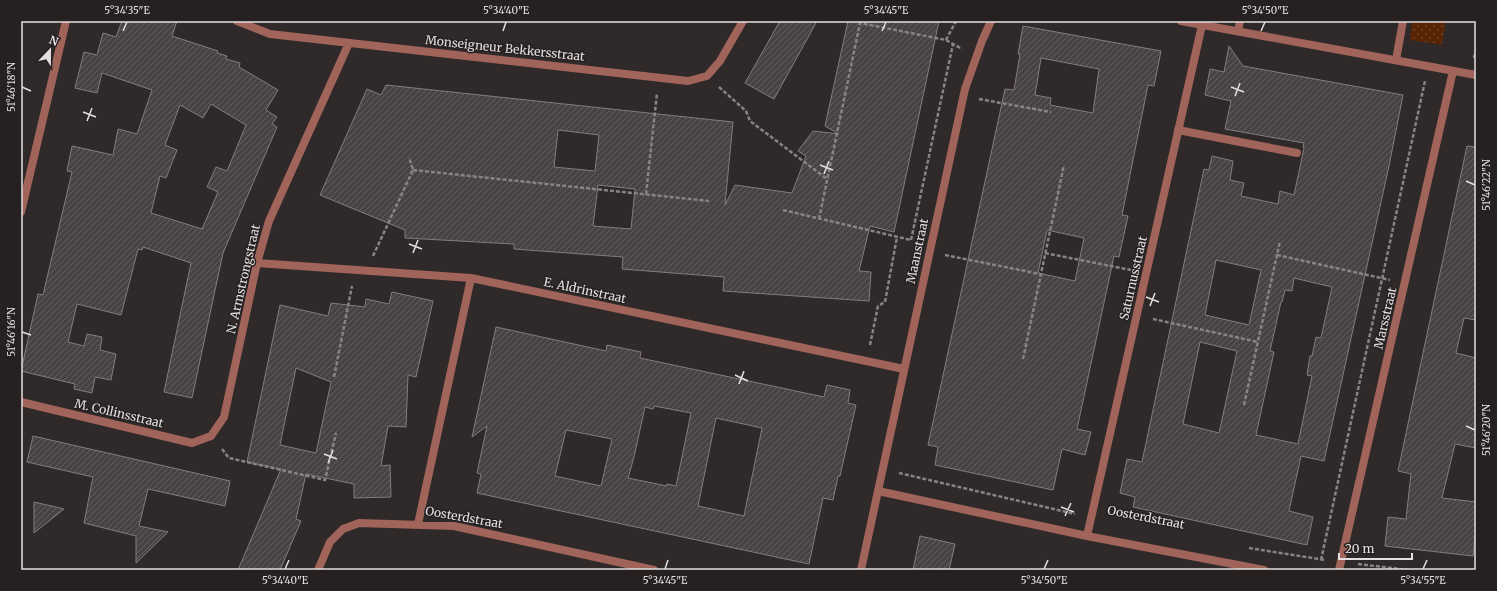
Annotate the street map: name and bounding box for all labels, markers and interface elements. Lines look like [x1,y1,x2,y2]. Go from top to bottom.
text: 5°34'35"E [104,4,150,17]
text: 5°34'40"E [483,4,530,17]
text: 5°34'45"E [864,4,909,17]
text: 5°34'50"E [1242,4,1289,17]
north arrow [30,30,70,70]
street label: Monseigneur Bekkersstraat [424,32,586,64]
text: N [47,33,61,49]
text: 51°46'18"N [5,62,18,112]
text: 51°46'22"N [1480,159,1493,211]
street label: Maanstraat [903,217,931,285]
street label: N. Armstrongstraat [223,222,263,335]
street label: Saturnusstraat [1116,234,1150,321]
street label: E. Aldrinstraat [542,274,628,306]
street label: Marsstraat [1371,285,1399,350]
text: 51°46'16"N [5,307,18,357]
street label: M. Collinsstraat [73,395,165,431]
text: 51°46'20"N [1480,404,1493,456]
street label: Oosterdstraat [1106,502,1186,532]
street label: Oosterdstraat [424,503,504,531]
scale bar [1339,535,1412,561]
text: 20 m [1345,541,1374,556]
text: 5°34'40"E [262,574,309,587]
text: 5°34'45"E [643,574,688,587]
text: 5°34'50"E [1021,574,1068,587]
text: 5°34'55"E [1400,574,1446,587]

